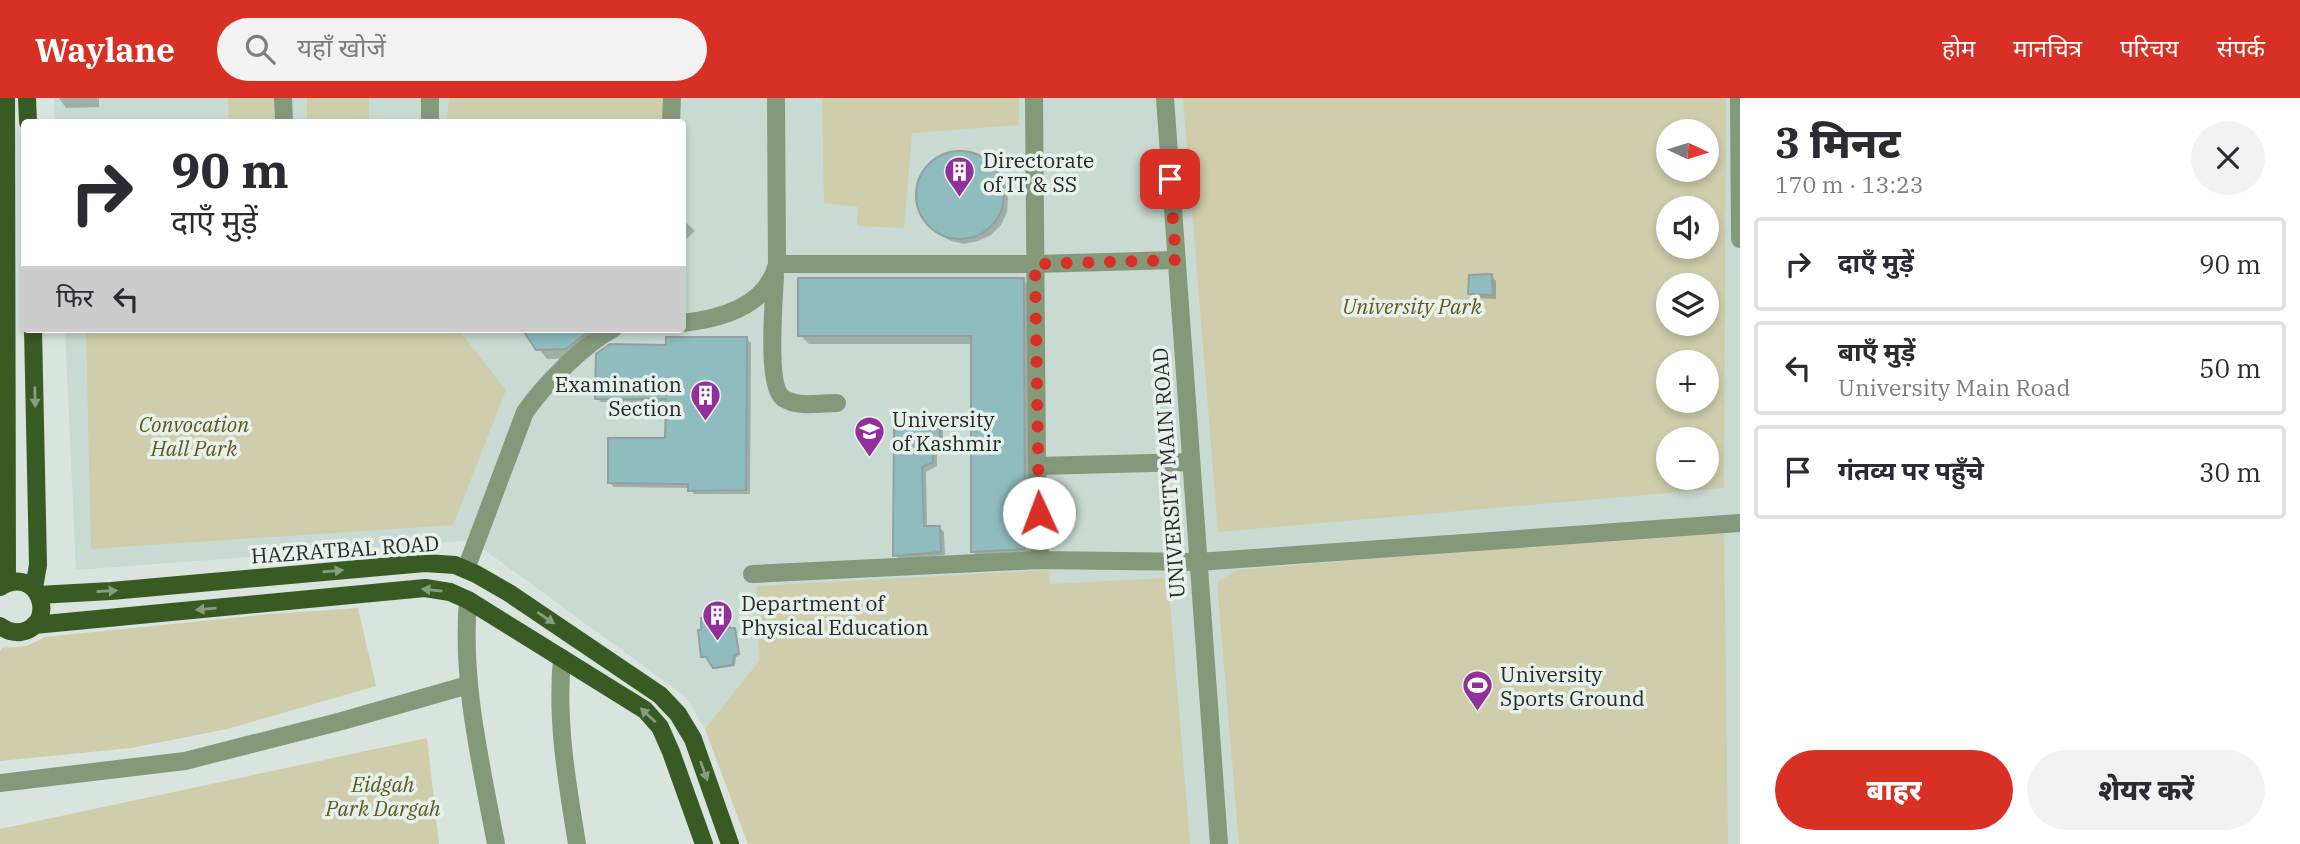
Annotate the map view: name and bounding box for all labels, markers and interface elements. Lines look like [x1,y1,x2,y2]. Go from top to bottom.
search box [217,18,707,81]
text: Waylane [35,28,175,71]
icon: search [241,30,279,68]
text: यहाँ खोजें [297,30,386,64]
text: होम [1942,32,1975,64]
text: मानचित्र [2013,32,2082,64]
text: परिचय [2120,32,2179,64]
text: संपर्क [2217,32,2265,64]
text: 3 मिनट [1775,115,1900,170]
north arrow [1656,119,1718,182]
map controls [1656,119,1719,490]
button: close [2191,121,2265,195]
text: 90 m [171,138,289,201]
place label: Directorate of IT & SS [983,146,1094,198]
icon: right [56,147,147,238]
pin [1140,149,1200,209]
building icon: Directorate of IT & SS [943,155,977,199]
icon: arrive [1151,160,1189,198]
text: 170 m · 13:23 [1775,169,1924,199]
button: sound [1656,196,1719,259]
text: दाएँ मुड़ें [171,200,258,242]
icon: right [1779,245,1817,283]
text: दाएँ मुड़ें [1838,245,1914,279]
text: 90 m [2199,247,2261,281]
button: layers [1656,273,1719,336]
text: फिर [56,280,93,314]
icon: left [107,280,145,318]
park label: University Park [1342,292,1483,320]
text: बाएँ मुड़ें [1838,334,1915,368]
street label: UNIVERSITY MAIN ROAD [1145,347,1191,599]
icon: left [1779,349,1817,387]
button: + [1656,350,1719,413]
text: 50 m [2199,351,2261,385]
place label: Examination Section [555,370,682,422]
text: University Main Road [1838,372,2070,402]
building icon: Examination Section [688,379,722,423]
one-way arrow [29,386,40,408]
place label: University of Kashmir [892,405,1002,457]
park label: Convocation Hall Park [139,410,249,462]
school or university icon: University of Kashmir [852,414,886,458]
button: − [1656,427,1719,490]
icon: arrive [1779,453,1817,491]
text: गंतव्य पर पहुँचे [1838,453,1984,487]
text: 30 m [2199,455,2261,489]
position arrow [1002,476,1076,550]
street label: HAZRATBAL ROAD [250,528,440,570]
one-way arrow [322,565,344,576]
one-way arrow [421,584,443,595]
one-way arrow [96,586,118,597]
place label: Department of Physical Education [741,589,929,641]
building icon: Department of Physical Education [701,598,735,642]
one-way arrow [194,604,216,615]
one-way arrow [536,611,556,624]
place label: University Sports Ground [1500,660,1645,712]
sports icon: University Sports Ground [1460,669,1494,713]
one-way arrow [640,708,657,724]
button: बाहर [1775,750,2013,830]
button: शेयर करें [2027,750,2265,830]
one-way arrow [699,761,710,782]
park label: Eidgah Park Dargah [324,770,441,822]

